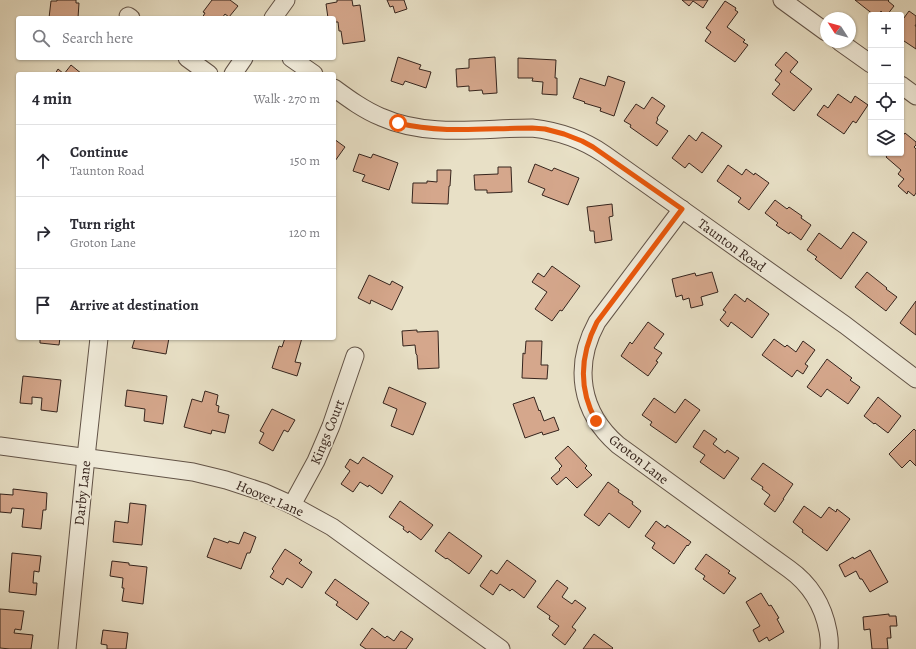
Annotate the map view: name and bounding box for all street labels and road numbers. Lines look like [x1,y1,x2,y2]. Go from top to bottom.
street label: Taunton Road [694,214,770,277]
street label: Kings Court [306,396,349,468]
street label: Groton Lane [605,430,672,489]
street label: Darby Lane [70,460,95,526]
street label: Hoover Lane [233,476,307,521]

